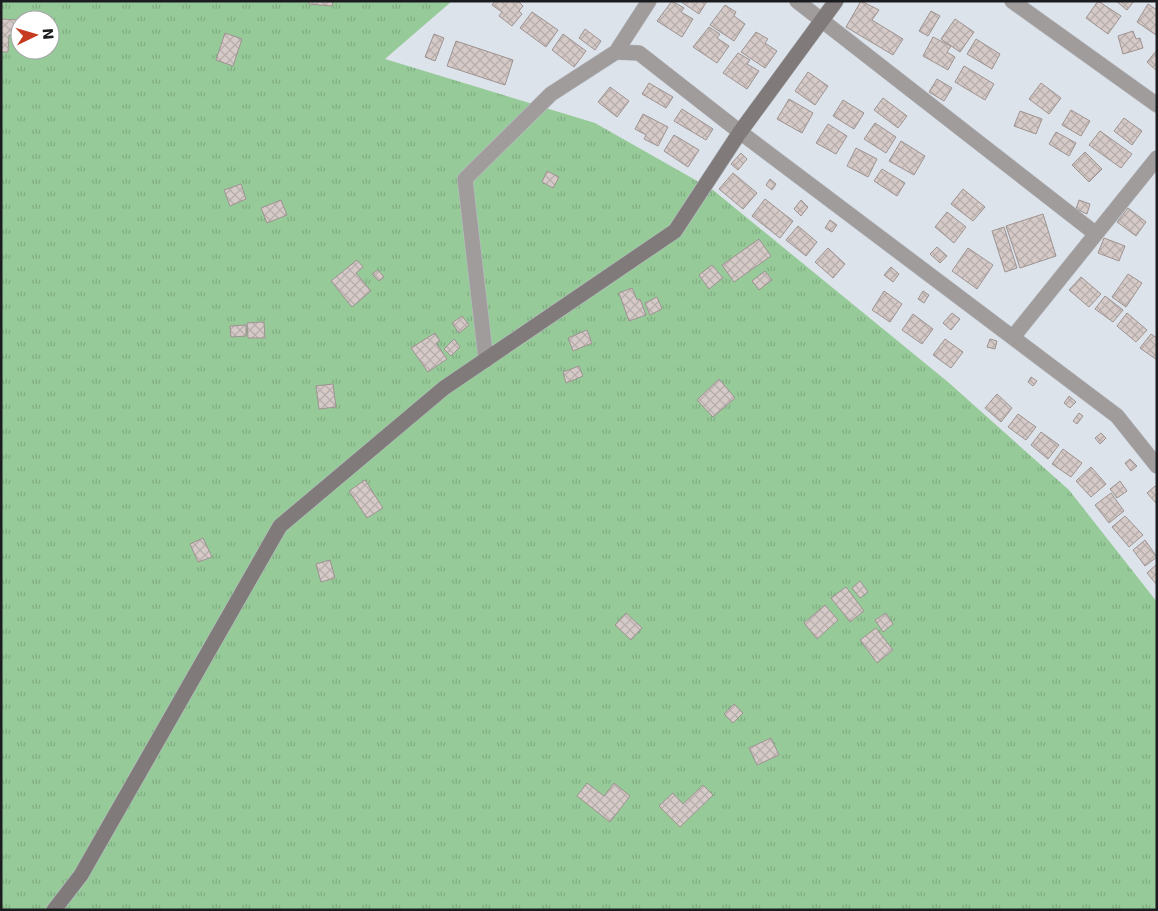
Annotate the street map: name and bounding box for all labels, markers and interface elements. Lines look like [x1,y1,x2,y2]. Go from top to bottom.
north arrow [10,10,60,60]
text: N [39,27,56,40]

